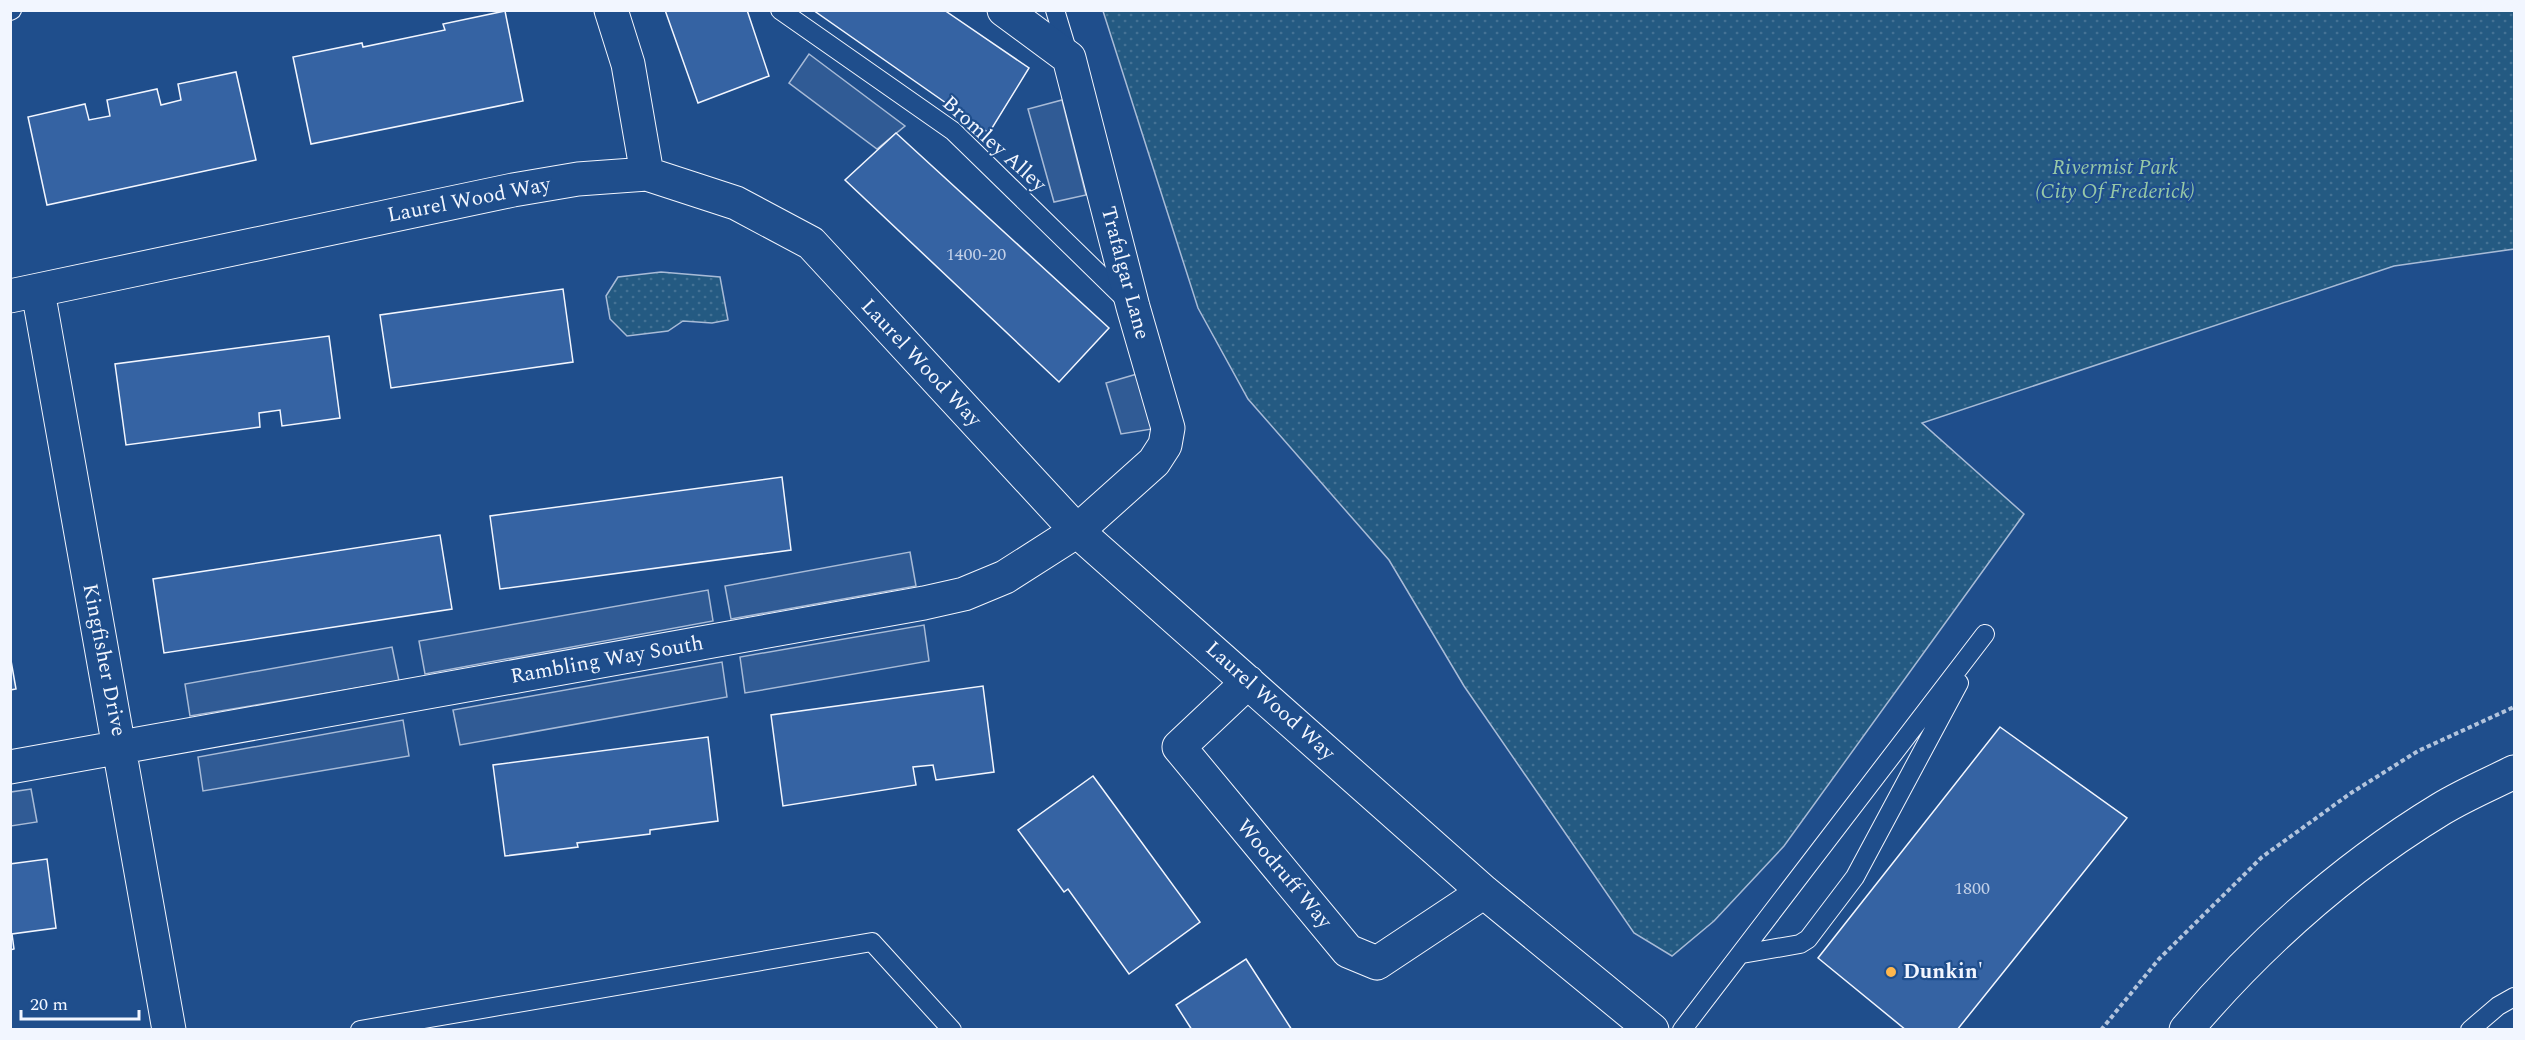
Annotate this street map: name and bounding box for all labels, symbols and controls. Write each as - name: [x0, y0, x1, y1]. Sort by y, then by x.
- street label: Bromley Alley: [934, 88, 1054, 200]
- park label: Rivermist Park (City Of Frederick): [2035, 152, 2195, 208]
- street label: Laurel Wood Way: [385, 168, 554, 232]
- street label: Trafalgar Lane: [1092, 203, 1158, 343]
- house number: 1400-20: [946, 241, 1006, 268]
- street label: Laurel Wood Way: [853, 291, 990, 435]
- street label: Kingfisher Drive: [73, 581, 135, 739]
- street label: Rambling Way South: [508, 627, 706, 693]
- street label: Laurel Wood Way: [1198, 634, 1343, 769]
- street label: Woodruff Way: [1228, 812, 1340, 937]
- house number: 1800: [1954, 875, 1990, 902]
- place label: Dunkin': [1903, 956, 1983, 988]
- marker: Dunkin': [1884, 965, 1898, 979]
- scale bar: [21, 983, 140, 1021]
- text: 20 m: [30, 991, 68, 1018]

